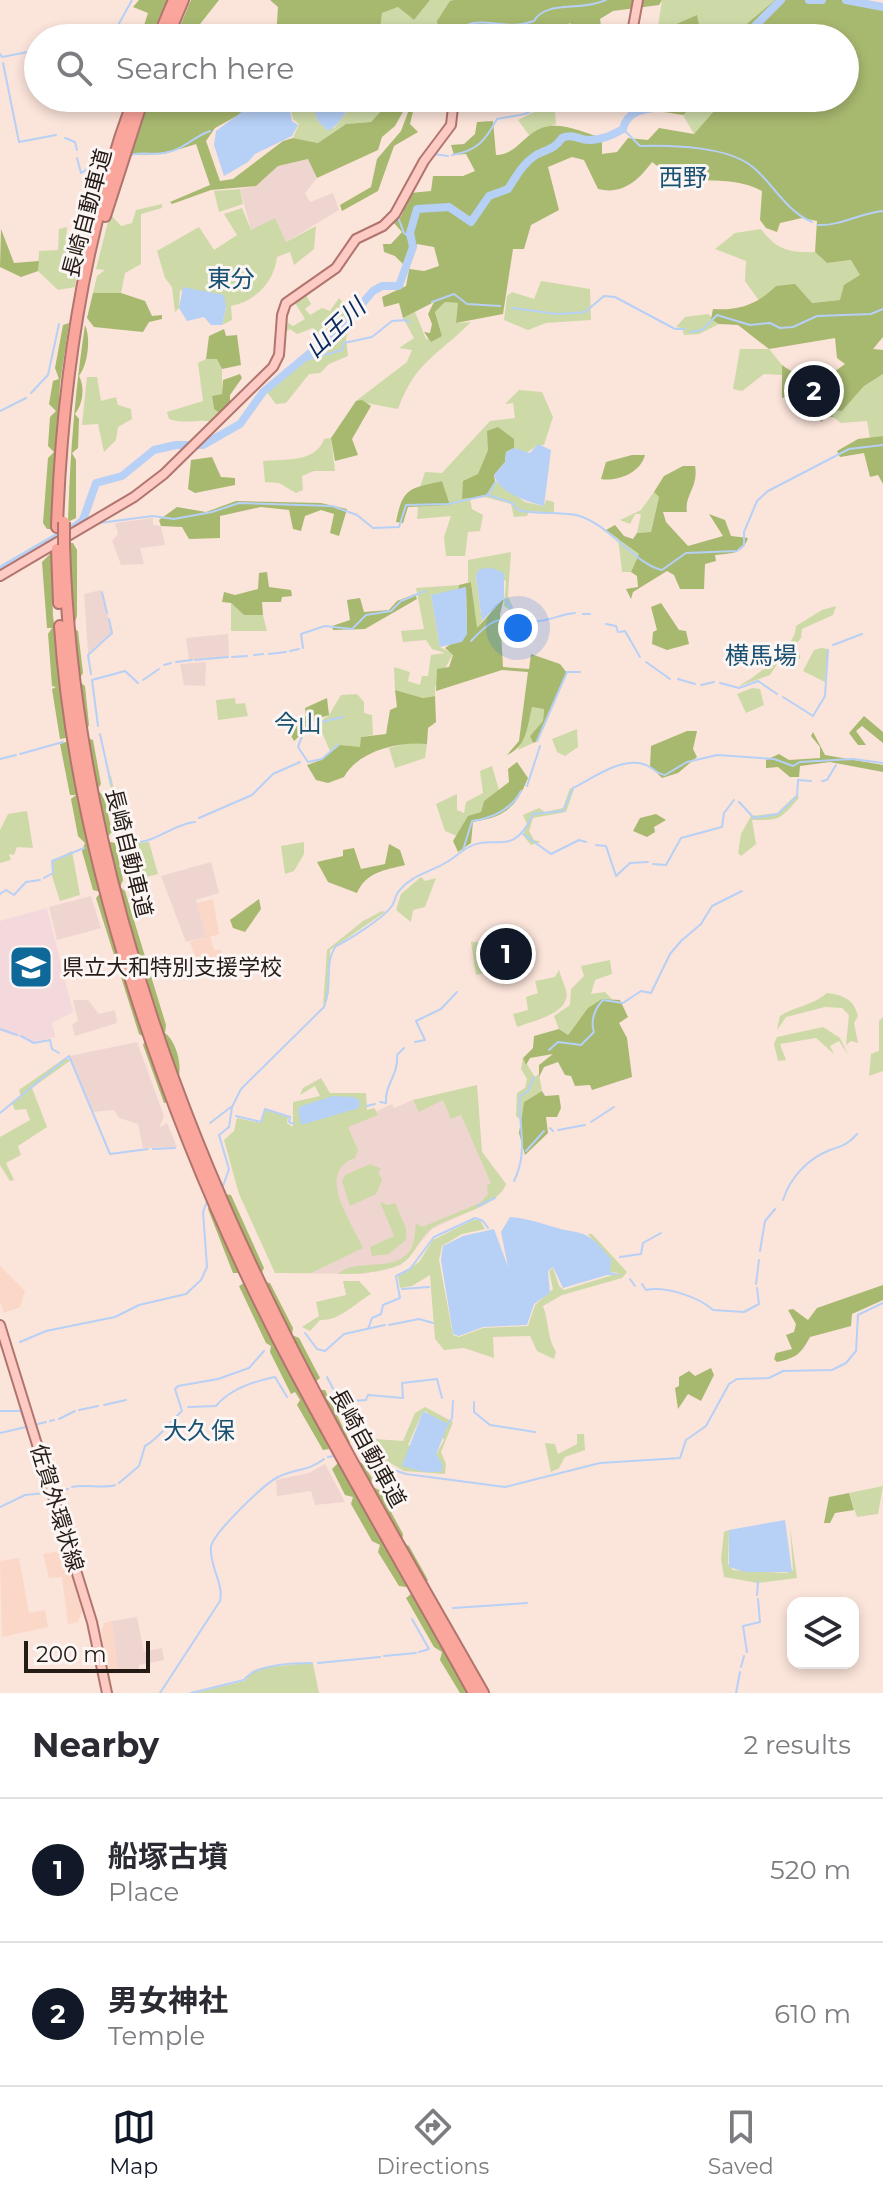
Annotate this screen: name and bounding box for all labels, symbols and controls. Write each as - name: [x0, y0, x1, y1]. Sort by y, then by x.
- search box: [24, 24, 859, 112]
- icon: search: [52, 46, 96, 90]
- text: Search here: [116, 50, 294, 87]
- street label: 長崎自動車道: [57, 146, 117, 280]
- district label: 西野: [659, 163, 707, 192]
- district label: 東分: [207, 264, 255, 293]
- water label: 山王川: [299, 290, 373, 363]
- pin: 2: [788, 361, 840, 421]
- your location: [498, 608, 538, 648]
- district label: 横馬場: [725, 641, 797, 670]
- district label: 今山: [274, 709, 322, 738]
- street label: 長崎自動車道: [100, 786, 158, 920]
- pin: 1: [480, 924, 532, 984]
- school or university icon: 県立大和特別支援学校: [7, 943, 55, 991]
- place label: 県立大和特別支援学校: [62, 954, 282, 981]
- street label: 長崎自動車道: [324, 1384, 412, 1512]
- district label: 大久保: [163, 1416, 235, 1445]
- street label: 佐賀外環状線: [25, 1441, 89, 1575]
- map controls: [787, 1597, 859, 1669]
- button: layers: [787, 1597, 859, 1669]
- scale bar: [24, 1637, 150, 1673]
- text: 200 m: [36, 1641, 107, 1668]
- text: Nearby: [32, 1724, 159, 1766]
- text: 2 results: [743, 1729, 851, 1761]
- text: 船塚古墳: [108, 1838, 228, 1875]
- text: 1: [53, 1854, 63, 1886]
- text: 520 m: [770, 1854, 851, 1886]
- text: Place: [108, 1876, 179, 1908]
- text: 男女神社: [108, 1982, 228, 2019]
- text: 2: [50, 1998, 66, 2030]
- text: 610 m: [774, 1998, 851, 2030]
- text: Temple: [108, 2020, 205, 2052]
- tab: Map: [109, 2105, 158, 2180]
- tab: Directions: [377, 2105, 489, 2180]
- tab: Saved: [708, 2105, 774, 2180]

